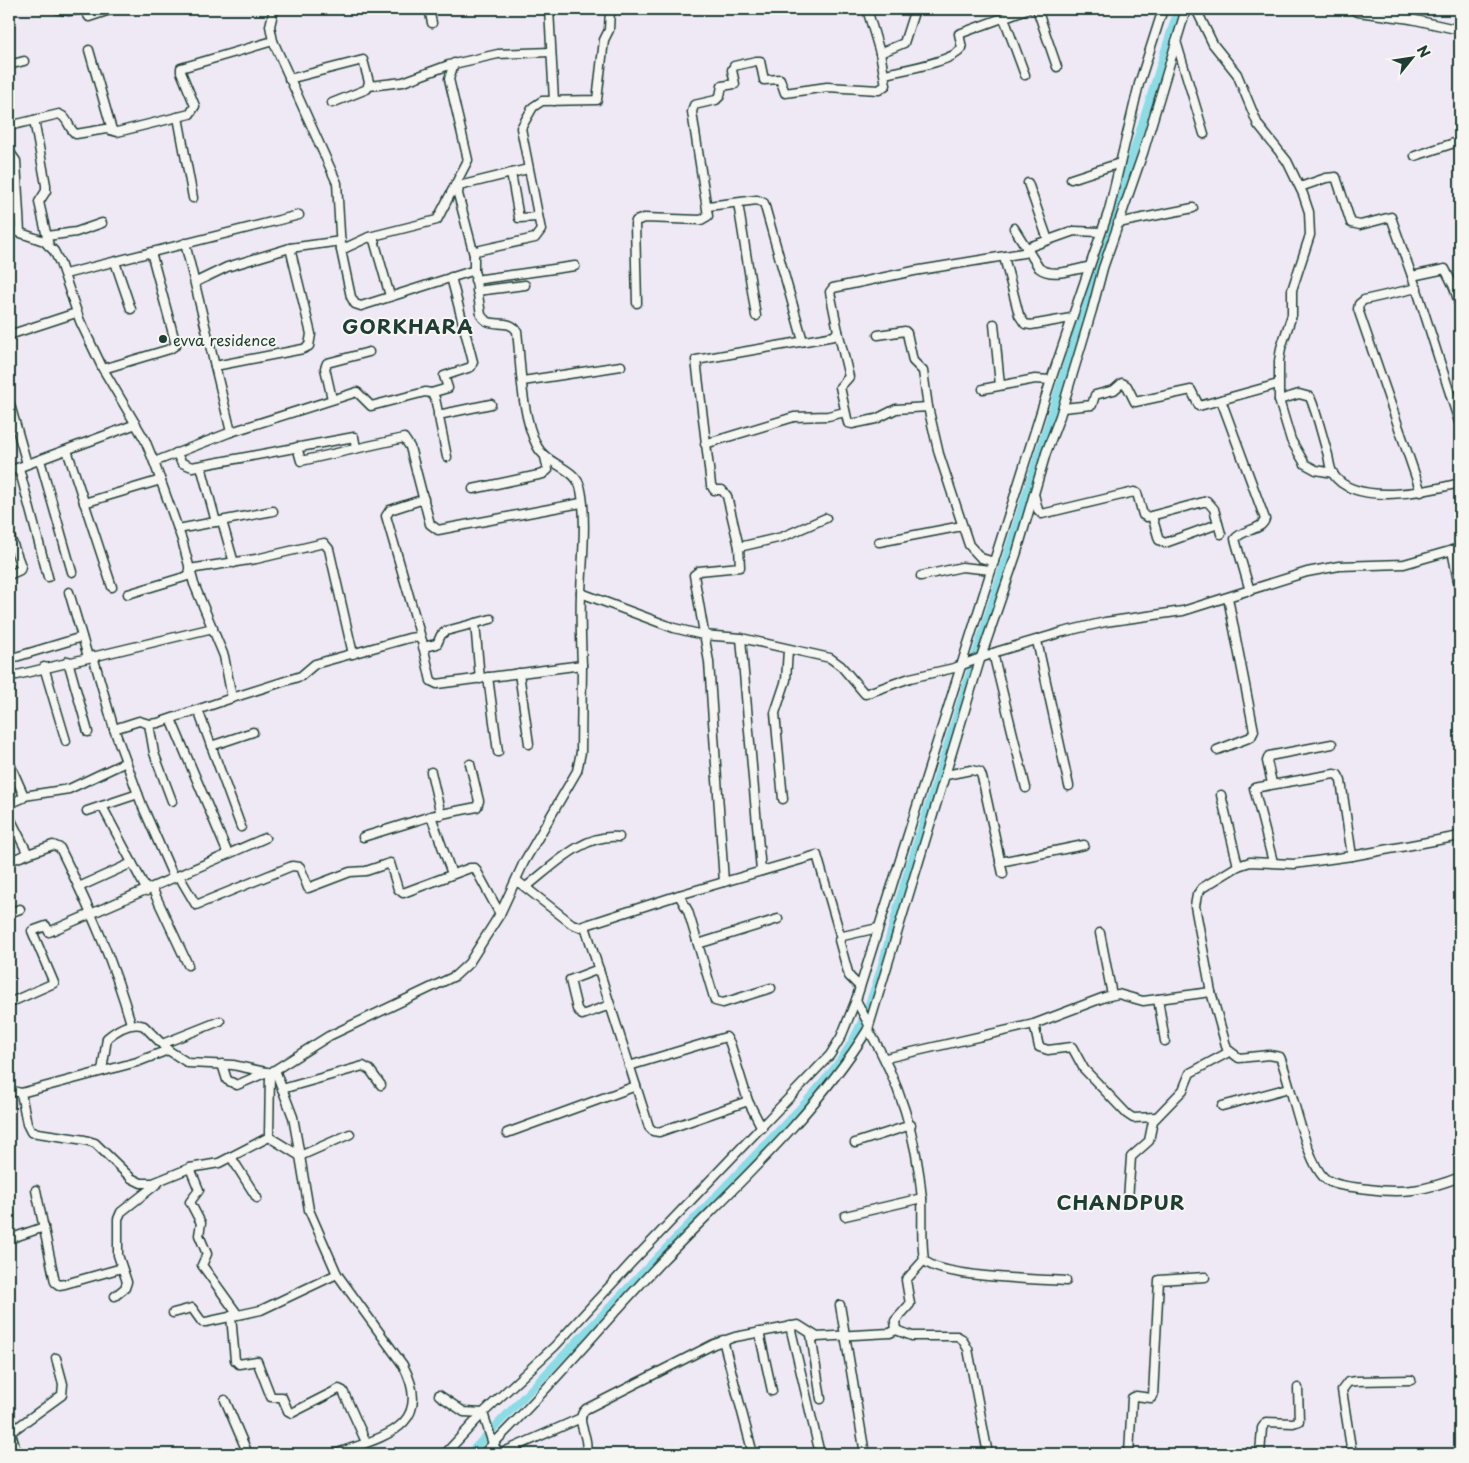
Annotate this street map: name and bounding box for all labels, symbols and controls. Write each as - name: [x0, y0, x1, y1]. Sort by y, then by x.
- north arrow: [1386, 32, 1436, 82]
- text: N: [1412, 41, 1436, 61]
- district label: GORKHARA: [342, 311, 474, 341]
- place label: evva residence: [173, 328, 276, 351]
- marker: evva residence: [157, 333, 169, 345]
- district label: CHANDPUR: [1057, 1187, 1185, 1217]

